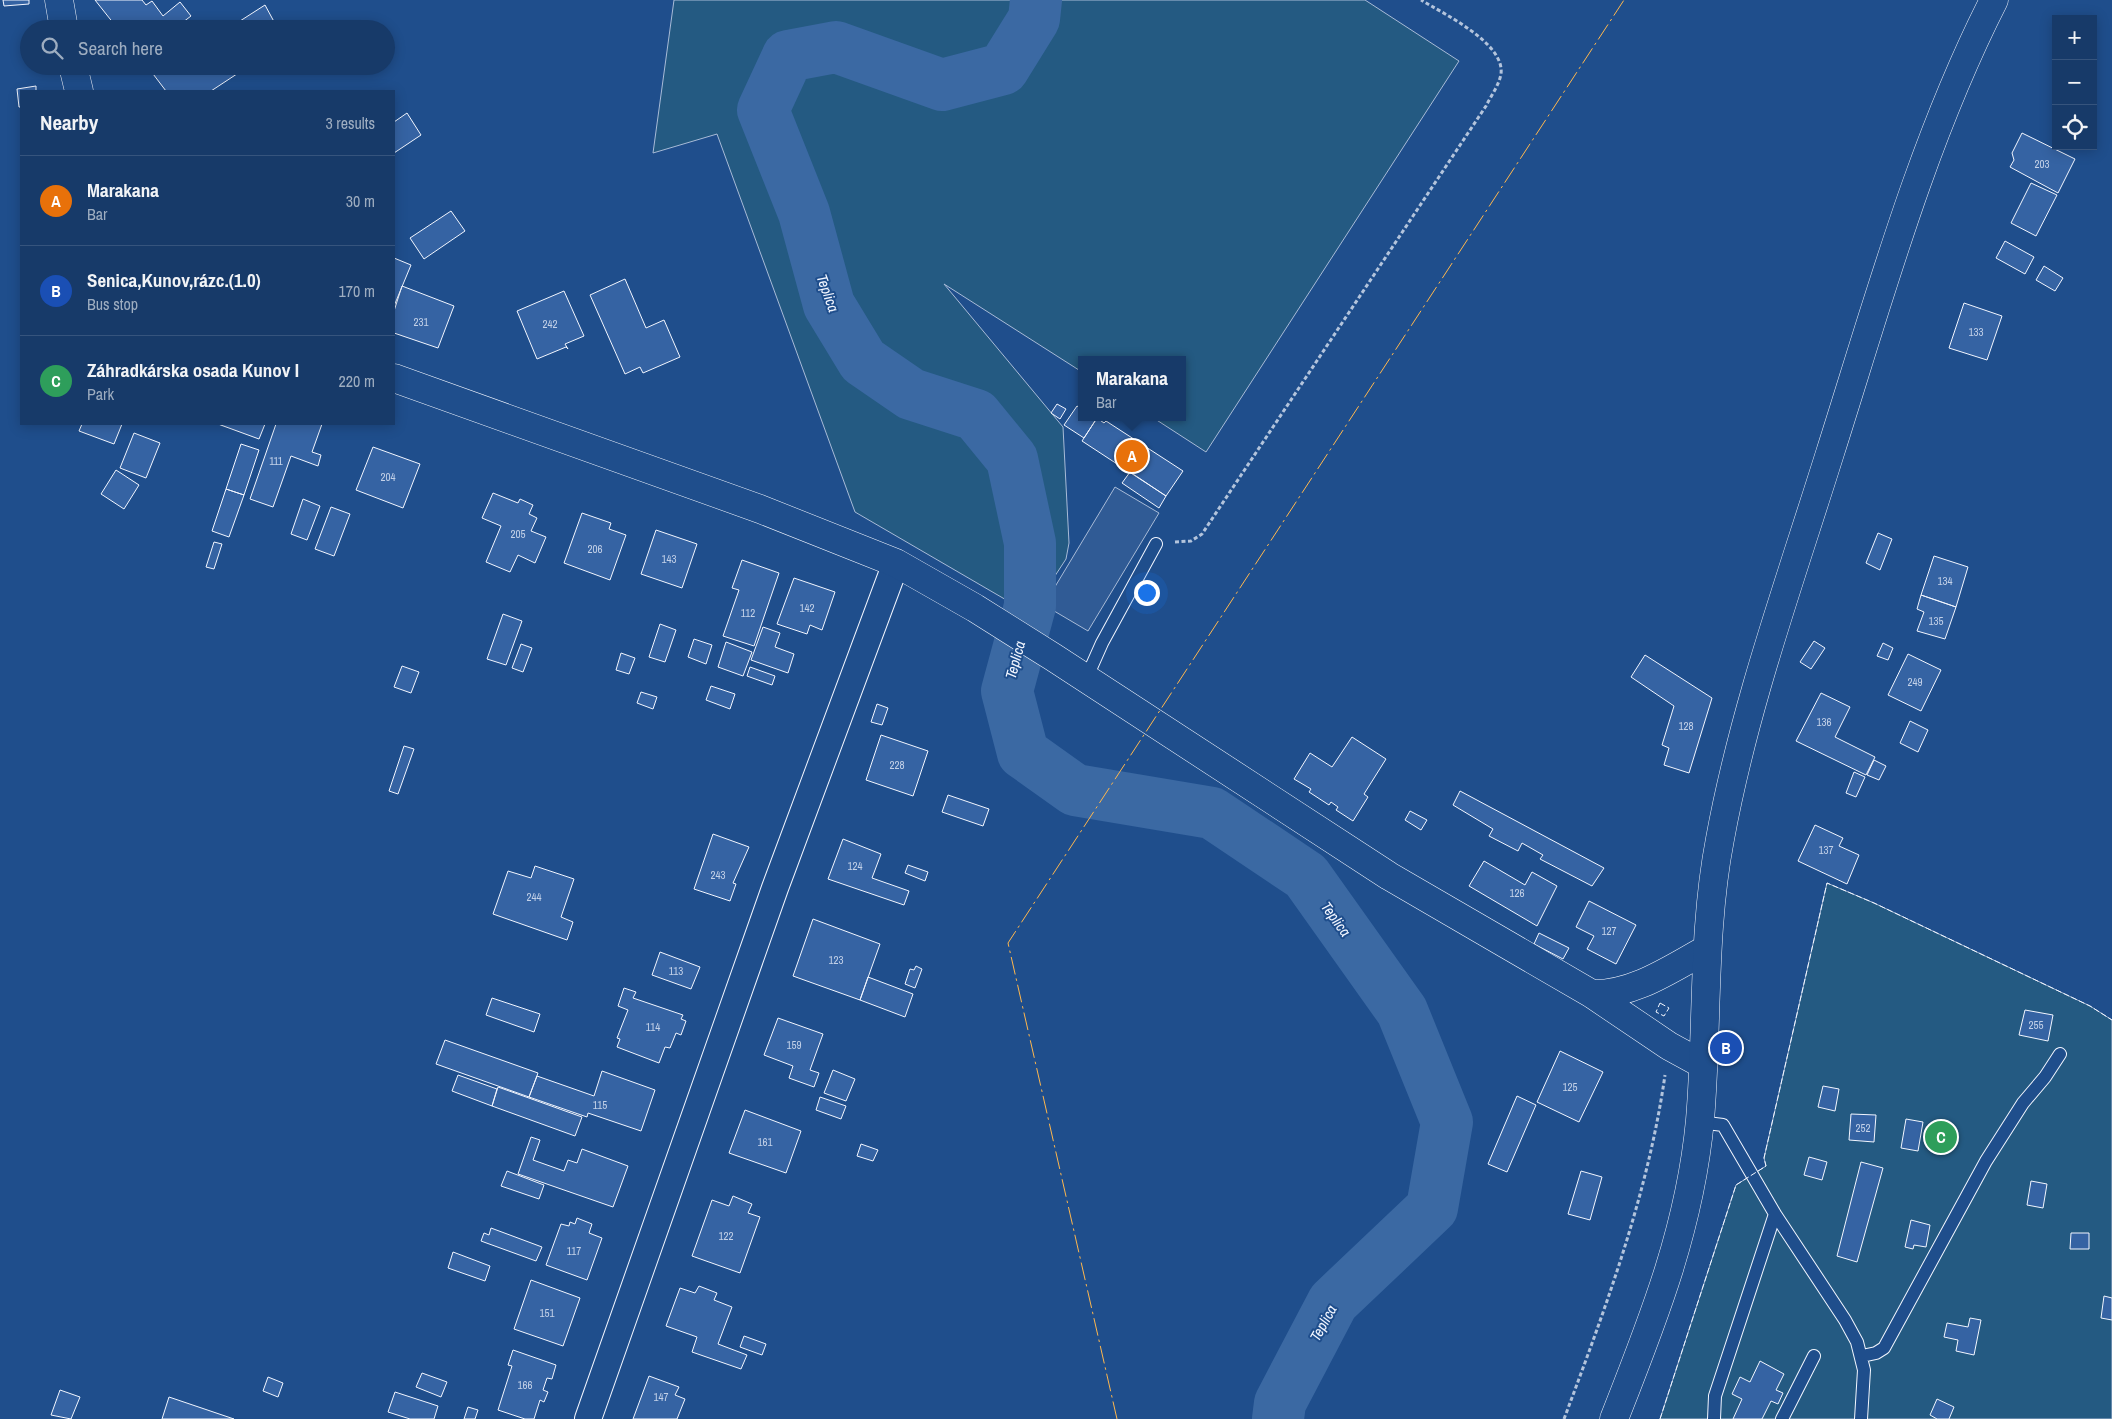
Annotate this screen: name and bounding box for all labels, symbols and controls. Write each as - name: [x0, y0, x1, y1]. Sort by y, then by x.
- map controls: [2052, 15, 2097, 150]
- button: +: [2052, 15, 2097, 60]
- search box: [20, 20, 395, 75]
- icon: search: [38, 34, 66, 62]
- text: Search here: [78, 35, 163, 61]
- button: −: [2052, 60, 2097, 105]
- button: locate: [2052, 105, 2097, 150]
- text: Nearby: [40, 108, 98, 137]
- text: 3 results: [325, 112, 375, 134]
- house number: 203: [2034, 157, 2050, 171]
- text: Marakana: [87, 177, 159, 203]
- text: A: [51, 190, 61, 212]
- text: 30 m: [346, 190, 375, 212]
- text: Bar: [87, 203, 107, 225]
- text: Senica,Kunov,rázc.(1.0): [87, 267, 261, 293]
- water label: Teplica: [812, 271, 845, 315]
- text: B: [51, 280, 61, 302]
- text: 170 m: [339, 280, 375, 302]
- text: Bus stop: [87, 293, 138, 315]
- house number: 231: [413, 315, 429, 329]
- house number: 242: [542, 317, 558, 331]
- house number: 133: [1968, 325, 1984, 339]
- popup: [1078, 356, 1186, 421]
- text: Záhradkárska osada Kunov I: [87, 357, 299, 383]
- text: Marakana: [1096, 365, 1168, 391]
- text: C: [51, 370, 61, 392]
- text: 220 m: [339, 370, 375, 392]
- text: Park: [87, 383, 114, 405]
- text: Bar: [1096, 391, 1116, 413]
- pin: A: [1116, 437, 1148, 475]
- house number: 111: [269, 454, 283, 468]
- house number: 204: [380, 470, 396, 484]
- house number: 205: [510, 527, 526, 541]
- house number: 206: [587, 542, 603, 556]
- house number: 143: [661, 552, 677, 566]
- house number: 134: [1937, 574, 1953, 588]
- your location: [1134, 580, 1160, 606]
- house number: 142: [799, 601, 815, 615]
- house number: 112: [741, 606, 755, 620]
- house number: 135: [1928, 614, 1944, 628]
- water label: Teplica: [1000, 638, 1030, 681]
- house number: 249: [1907, 675, 1923, 689]
- house number: 136: [1816, 715, 1832, 729]
- house number: 128: [1678, 719, 1694, 733]
- house number: 228: [889, 758, 905, 772]
- house number: 137: [1818, 843, 1834, 857]
- house number: 124: [847, 859, 863, 873]
- house number: 243: [710, 868, 726, 882]
- house number: 126: [1509, 886, 1525, 900]
- house number: 244: [526, 890, 542, 904]
- water label: Teplica: [1316, 897, 1356, 941]
- house number: 127: [1601, 924, 1617, 938]
- house number: 123: [828, 953, 844, 967]
- house number: 113: [669, 964, 683, 978]
- house number: 255: [2028, 1018, 2044, 1032]
- house number: 114: [646, 1020, 660, 1034]
- pin: B: [1710, 1029, 1742, 1067]
- house number: 159: [786, 1038, 802, 1052]
- house number: 125: [1562, 1080, 1578, 1094]
- house number: 115: [593, 1098, 607, 1112]
- pin: C: [1925, 1118, 1957, 1156]
- house number: 252: [1855, 1121, 1871, 1135]
- house number: 161: [757, 1135, 773, 1149]
- house number: 122: [718, 1229, 734, 1243]
- house number: 117: [567, 1244, 581, 1258]
- water label: Teplica: [1304, 1301, 1342, 1345]
- house number: 151: [539, 1306, 555, 1320]
- house number: 166: [517, 1378, 533, 1392]
- house number: 147: [653, 1390, 669, 1404]

